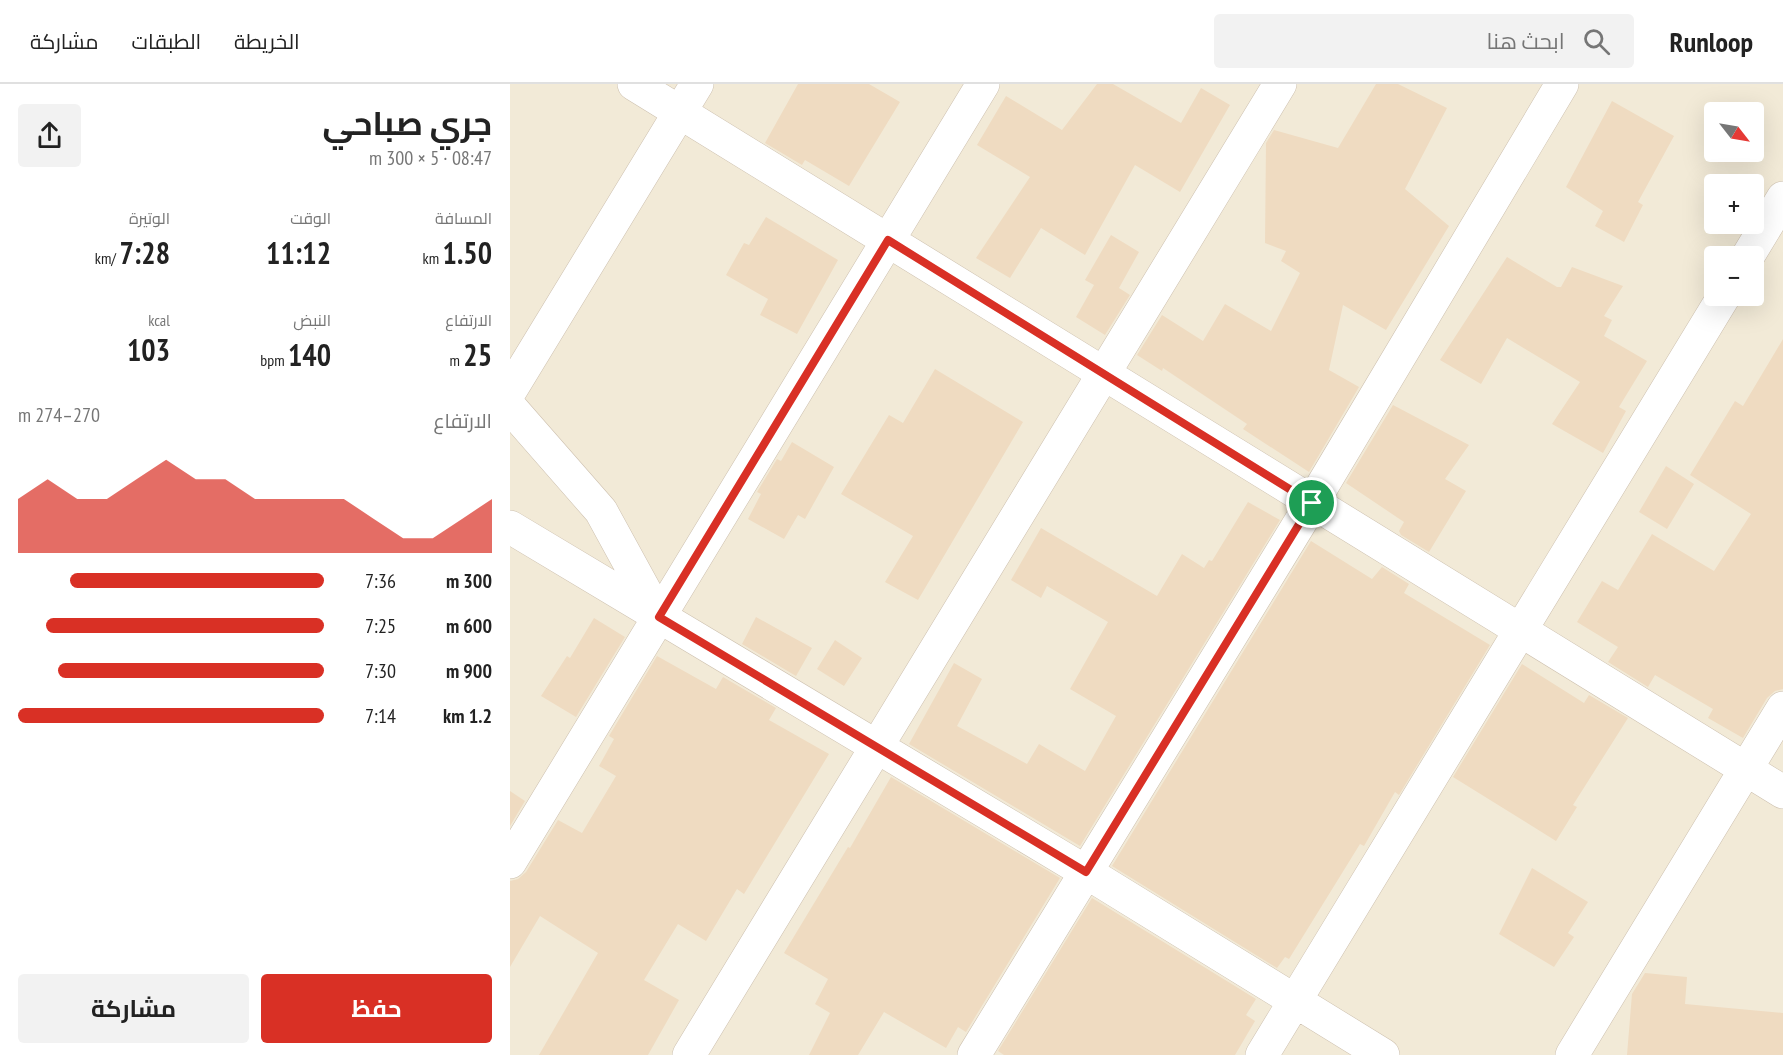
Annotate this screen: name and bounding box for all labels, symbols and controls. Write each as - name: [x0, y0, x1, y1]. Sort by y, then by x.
- search box: [1214, 14, 1634, 68]
- text: Runloop: [1670, 23, 1753, 60]
- icon: search: [1580, 25, 1613, 58]
- text: ابحث هنا: [1486, 27, 1565, 55]
- text: مشاركة: [30, 28, 99, 55]
- text: الطبقات: [132, 28, 201, 55]
- text: الخريطة: [234, 28, 300, 55]
- text: جري صباحي: [323, 101, 492, 144]
- north arrow: [1704, 102, 1764, 162]
- map controls: [1704, 102, 1764, 306]
- button: share: [18, 104, 81, 167]
- text: 08:47 · 5 × 300 m: [369, 145, 492, 171]
- button: +: [1704, 174, 1764, 234]
- text: الوتيرة: [129, 208, 170, 228]
- text: الوقت: [290, 208, 331, 228]
- text: المسافة: [435, 208, 492, 228]
- text: 7:28: [119, 233, 170, 272]
- text: 11:12: [266, 233, 331, 272]
- text: 1.50: [443, 233, 492, 272]
- button: −: [1704, 246, 1764, 306]
- text: /km: [95, 248, 119, 268]
- text: km: [423, 248, 443, 268]
- text: kcal: [148, 310, 170, 330]
- text: النبض: [293, 310, 331, 330]
- text: الارتفاع: [445, 310, 492, 330]
- text: 103: [127, 330, 170, 369]
- text: 140: [288, 335, 331, 374]
- text: 25: [463, 335, 492, 374]
- text: bpm: [260, 350, 288, 370]
- text: m: [449, 350, 463, 370]
- text: 270–274 m: [18, 402, 100, 428]
- text: الارتفاع: [433, 408, 492, 434]
- pin: [1286, 477, 1337, 528]
- icon: arrive: [1295, 486, 1328, 519]
- text: 7:36: [365, 568, 396, 594]
- text: 300 m: [446, 568, 492, 594]
- text: 7:25: [365, 613, 396, 639]
- text: 600 m: [446, 613, 492, 639]
- text: 7:30: [365, 658, 396, 684]
- text: 900 m: [446, 658, 492, 684]
- text: 7:14: [365, 703, 396, 729]
- text: 1.2 km: [443, 703, 492, 729]
- button: مشاركة: [18, 974, 249, 1043]
- button: حفظ: [261, 974, 492, 1043]

